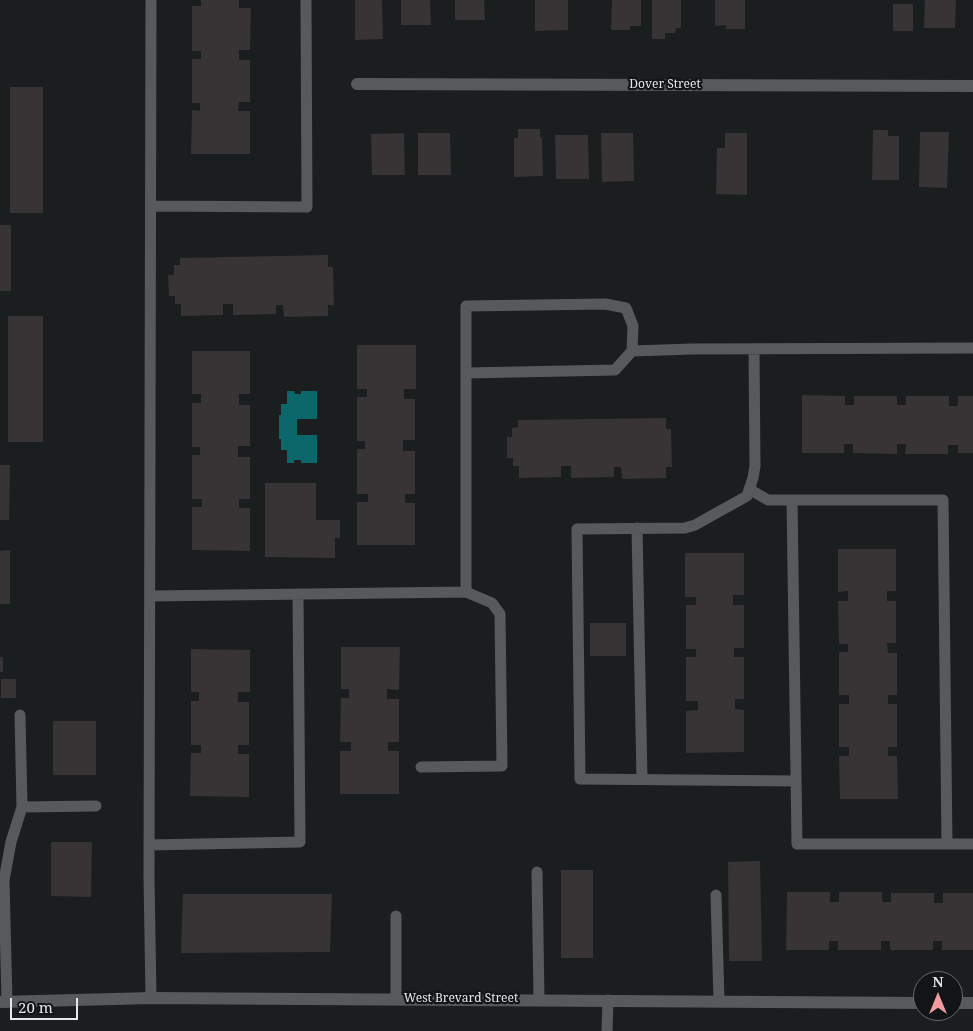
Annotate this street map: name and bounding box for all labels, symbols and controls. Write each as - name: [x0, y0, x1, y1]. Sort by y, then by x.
- street label: Dover Street: [629, 78, 701, 92]
- north arrow: [913, 971, 963, 1021]
- text: N: [932, 972, 944, 991]
- scale bar: [12, 988, 80, 1020]
- street label: West Brevard Street: [404, 992, 518, 1006]
- text: 20 m: [18, 997, 53, 1017]

